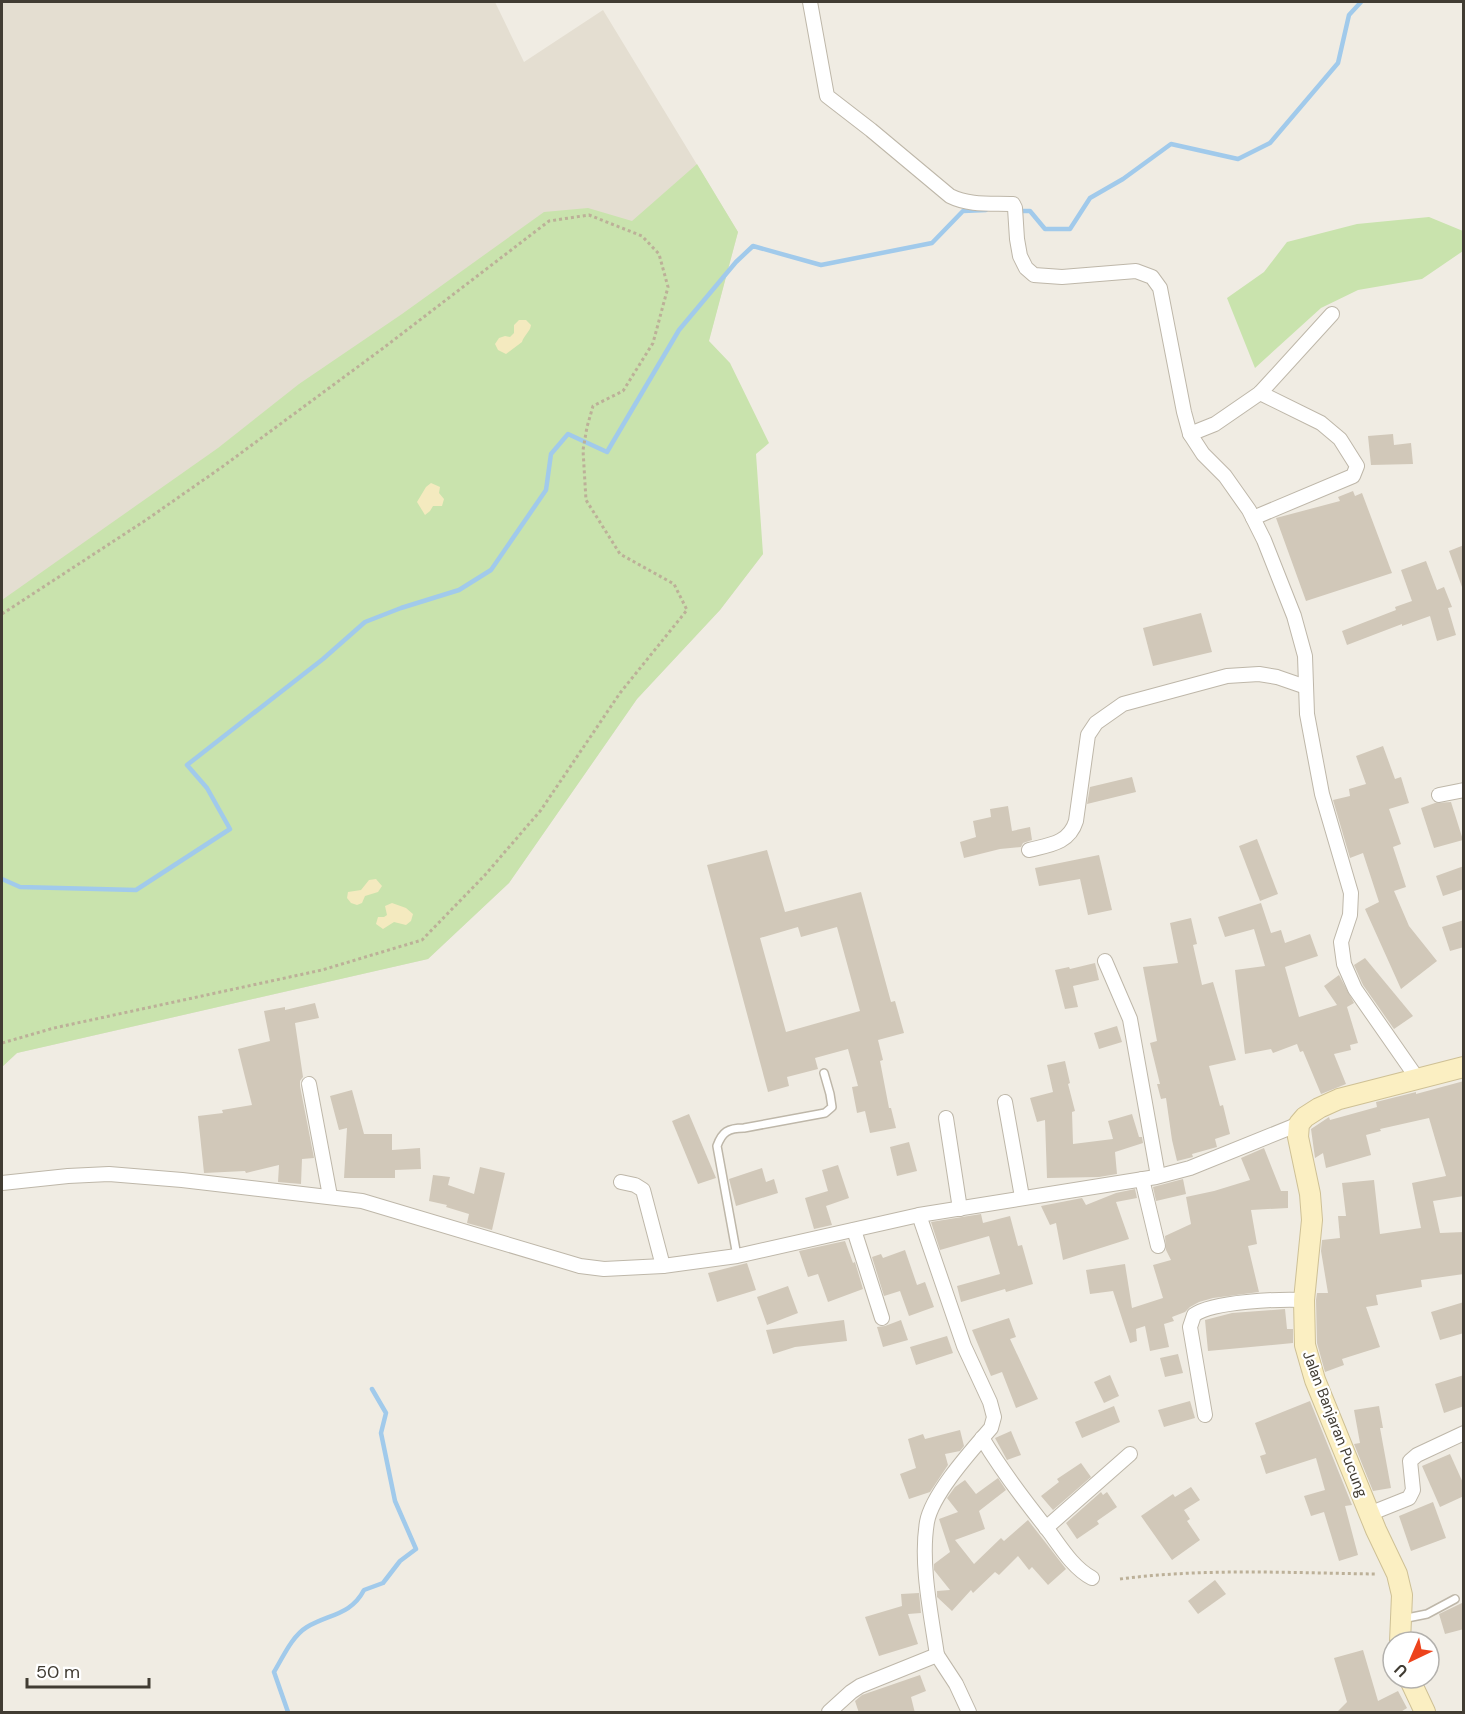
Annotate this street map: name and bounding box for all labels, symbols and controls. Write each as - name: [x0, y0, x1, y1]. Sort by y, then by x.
- street label: Jalan Banjaran Pucung: [1298, 1348, 1372, 1500]
- north arrow: [1381, 1630, 1441, 1690]
- scale bar: [27, 1651, 148, 1689]
- text: U: [1390, 1659, 1412, 1682]
- text: 50 m: [36, 1660, 80, 1684]

